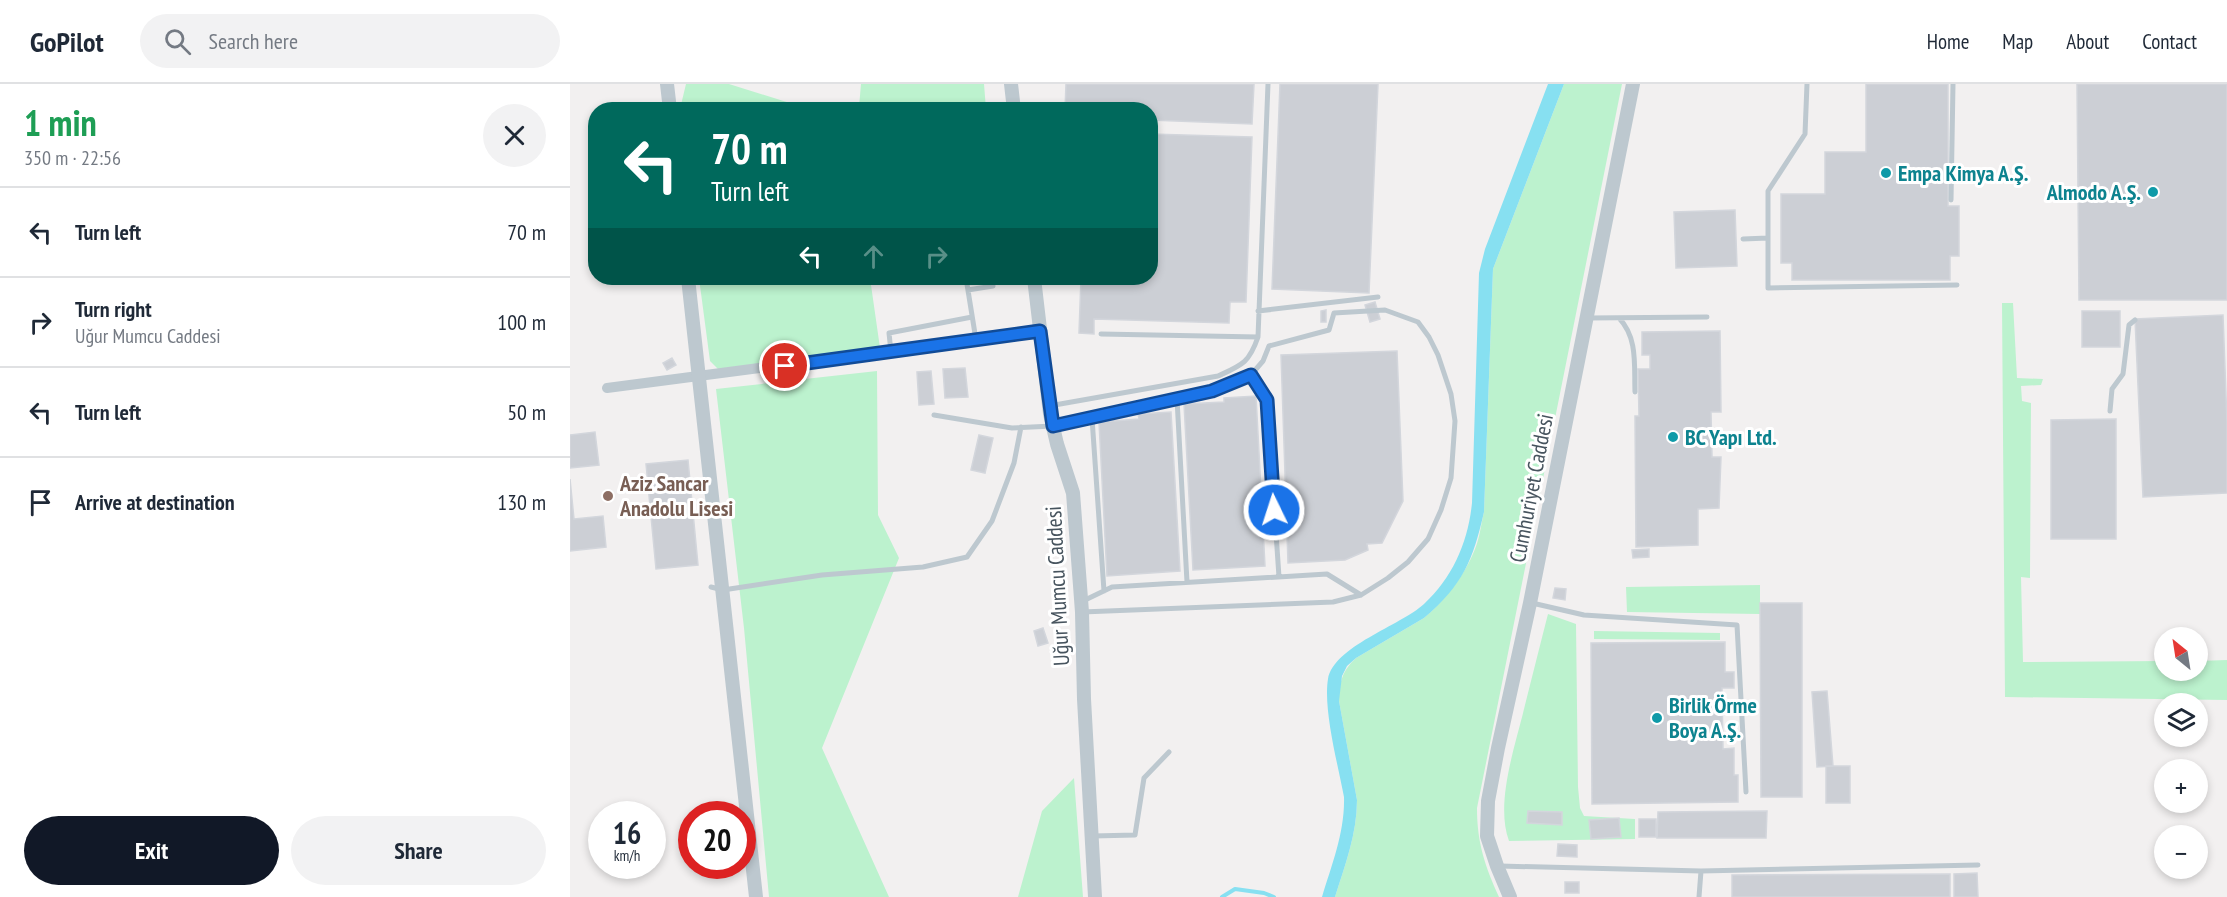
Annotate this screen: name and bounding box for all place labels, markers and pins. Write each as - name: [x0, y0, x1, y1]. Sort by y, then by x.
- place label: Empa Kimya A.Ş.: [1898, 159, 2028, 187]
- marker: Empa Kimya A.Ş.: [1879, 166, 1893, 180]
- place label: Almodo A.Ş.: [2046, 178, 2141, 206]
- marker: Almodo A.Ş.: [2146, 185, 2160, 199]
- pin: [759, 340, 810, 391]
- place label: BC Yapı Ltd.: [1685, 423, 1777, 451]
- marker: BC Yapı Ltd.: [1666, 430, 1680, 444]
- place label: Aziz Sancar Anadolu Lisesi: [619, 469, 733, 522]
- marker: Aziz Sancar Anadolu Lisesi: [601, 489, 615, 503]
- place label: Birlik Örme Boya A.Ş.: [1669, 691, 1757, 744]
- marker: Birlik Örme Boya A.Ş.: [1650, 711, 1664, 725]

